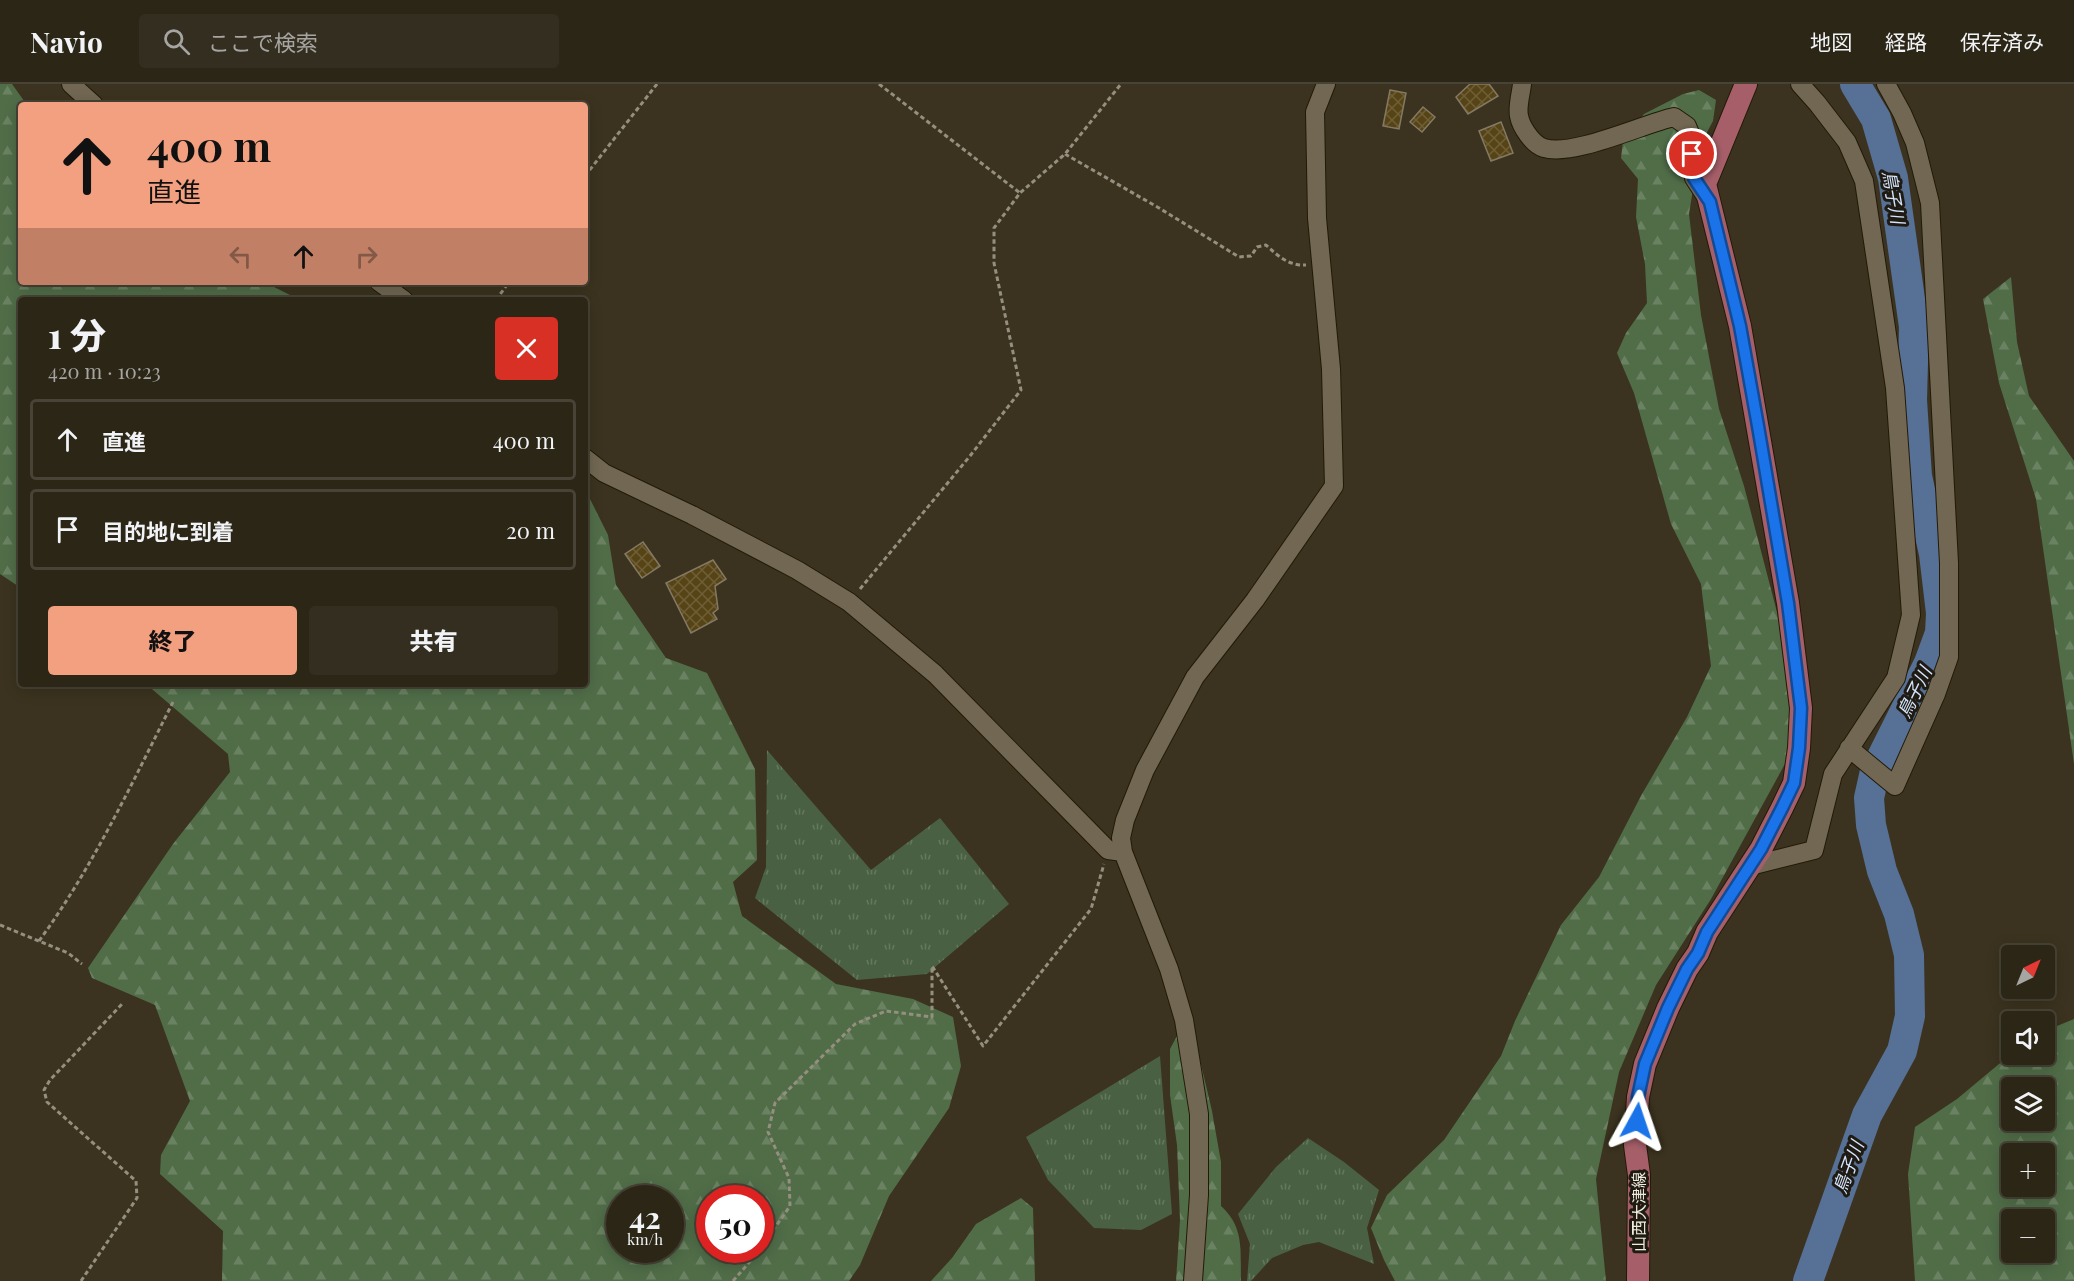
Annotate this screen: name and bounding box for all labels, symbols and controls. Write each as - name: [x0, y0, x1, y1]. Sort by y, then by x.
- search box: [139, 14, 559, 68]
- text: Navio: [30, 23, 103, 60]
- icon: search: [160, 25, 193, 58]
- text: ここで検索: [208, 27, 318, 57]
- text: 地図: [1810, 27, 1852, 55]
- text: 経路: [1885, 27, 1927, 55]
- text: 保存済み: [1960, 27, 2044, 55]
- text: 400 m: [147, 117, 271, 173]
- icon: ahead: [48, 126, 126, 204]
- pin: [1666, 128, 1717, 179]
- icon: arrive: [1675, 137, 1708, 170]
- water label: 鳥子川: [1877, 168, 1911, 228]
- text: 直進: [147, 173, 201, 209]
- icon: left: [224, 240, 257, 273]
- icon: ahead: [287, 240, 320, 273]
- icon: right: [350, 240, 383, 273]
- text: 1 分: [48, 310, 106, 358]
- button: close: [495, 317, 558, 380]
- text: 420 m · 10:23: [48, 357, 161, 384]
- icon: ahead: [51, 423, 84, 456]
- text: 400 m: [493, 425, 555, 455]
- text: 直進: [102, 426, 146, 456]
- icon: arrive: [51, 513, 84, 546]
- text: 20 m: [506, 515, 555, 545]
- text: 目的地に到着: [102, 516, 234, 546]
- button: 終了: [48, 606, 297, 675]
- button: 共有: [309, 606, 558, 675]
- water label: 鳥子川: [1891, 661, 1937, 722]
- north arrow: [2001, 945, 2055, 999]
- map controls: [2001, 945, 2055, 1263]
- button: sound: [2001, 1011, 2055, 1065]
- button: layers: [2001, 1077, 2055, 1131]
- position arrow: [1605, 1089, 1669, 1153]
- water label: 鳥子川: [1827, 1136, 1869, 1196]
- button: +: [2001, 1143, 2055, 1197]
- street label: 山西大津線: [1628, 1172, 1649, 1252]
- speed limit sign: 50: [696, 1185, 774, 1263]
- text: 42: [629, 1197, 661, 1237]
- button: −: [2001, 1209, 2055, 1263]
- text: km/h: [627, 1229, 663, 1249]

